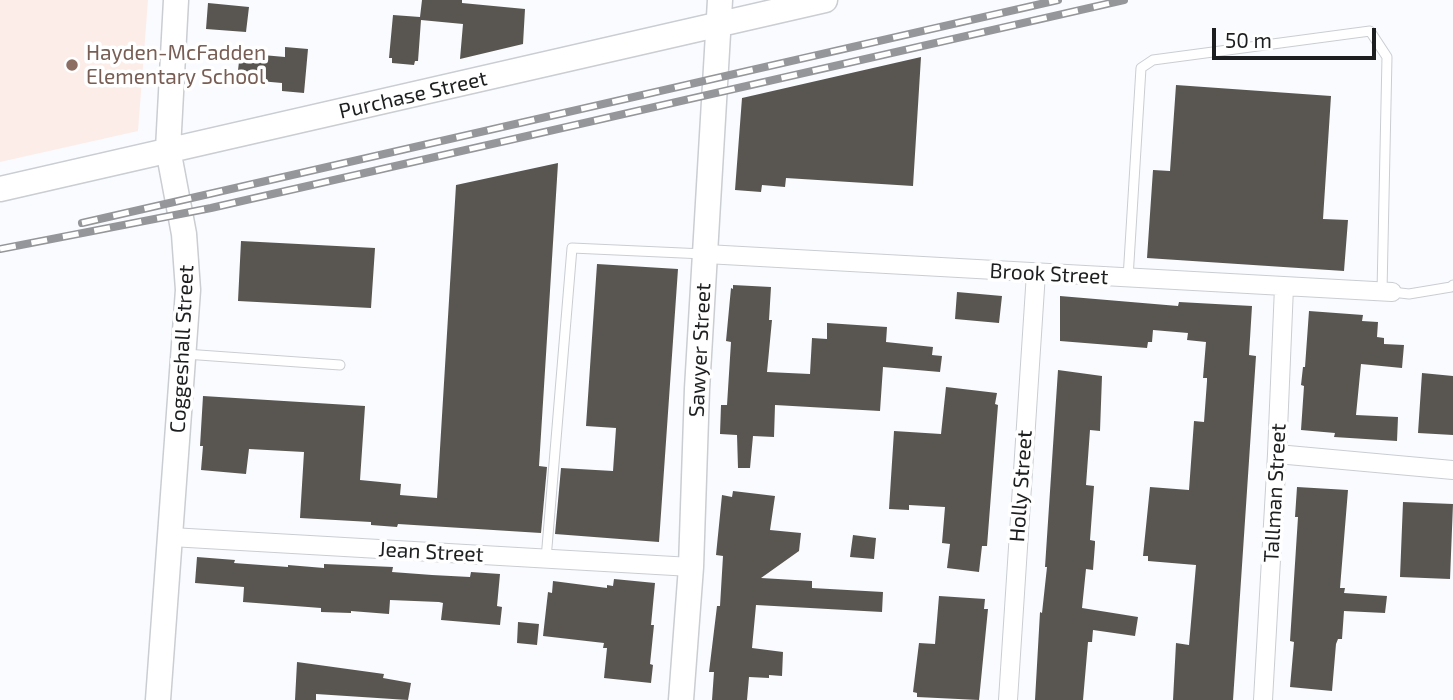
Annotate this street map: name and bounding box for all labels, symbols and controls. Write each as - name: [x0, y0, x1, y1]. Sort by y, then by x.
- scale bar: [1215, 14, 1380, 58]
- text: 50 m: [1225, 27, 1272, 52]
- place label: Hayden-McFadden Elementary School: [86, 40, 266, 90]
- marker: Hayden-McFadden Elementary School: [64, 57, 80, 73]
- street label: Purchase Street: [336, 66, 490, 124]
- street label: Brook Street: [989, 258, 1109, 290]
- street label: Coggeshall Street: [165, 264, 199, 434]
- street label: Sawyer Street: [684, 282, 716, 418]
- street label: Tallman Street: [1259, 423, 1291, 563]
- street label: Holly Street: [1005, 429, 1037, 543]
- street label: Jean Street: [378, 537, 484, 567]

